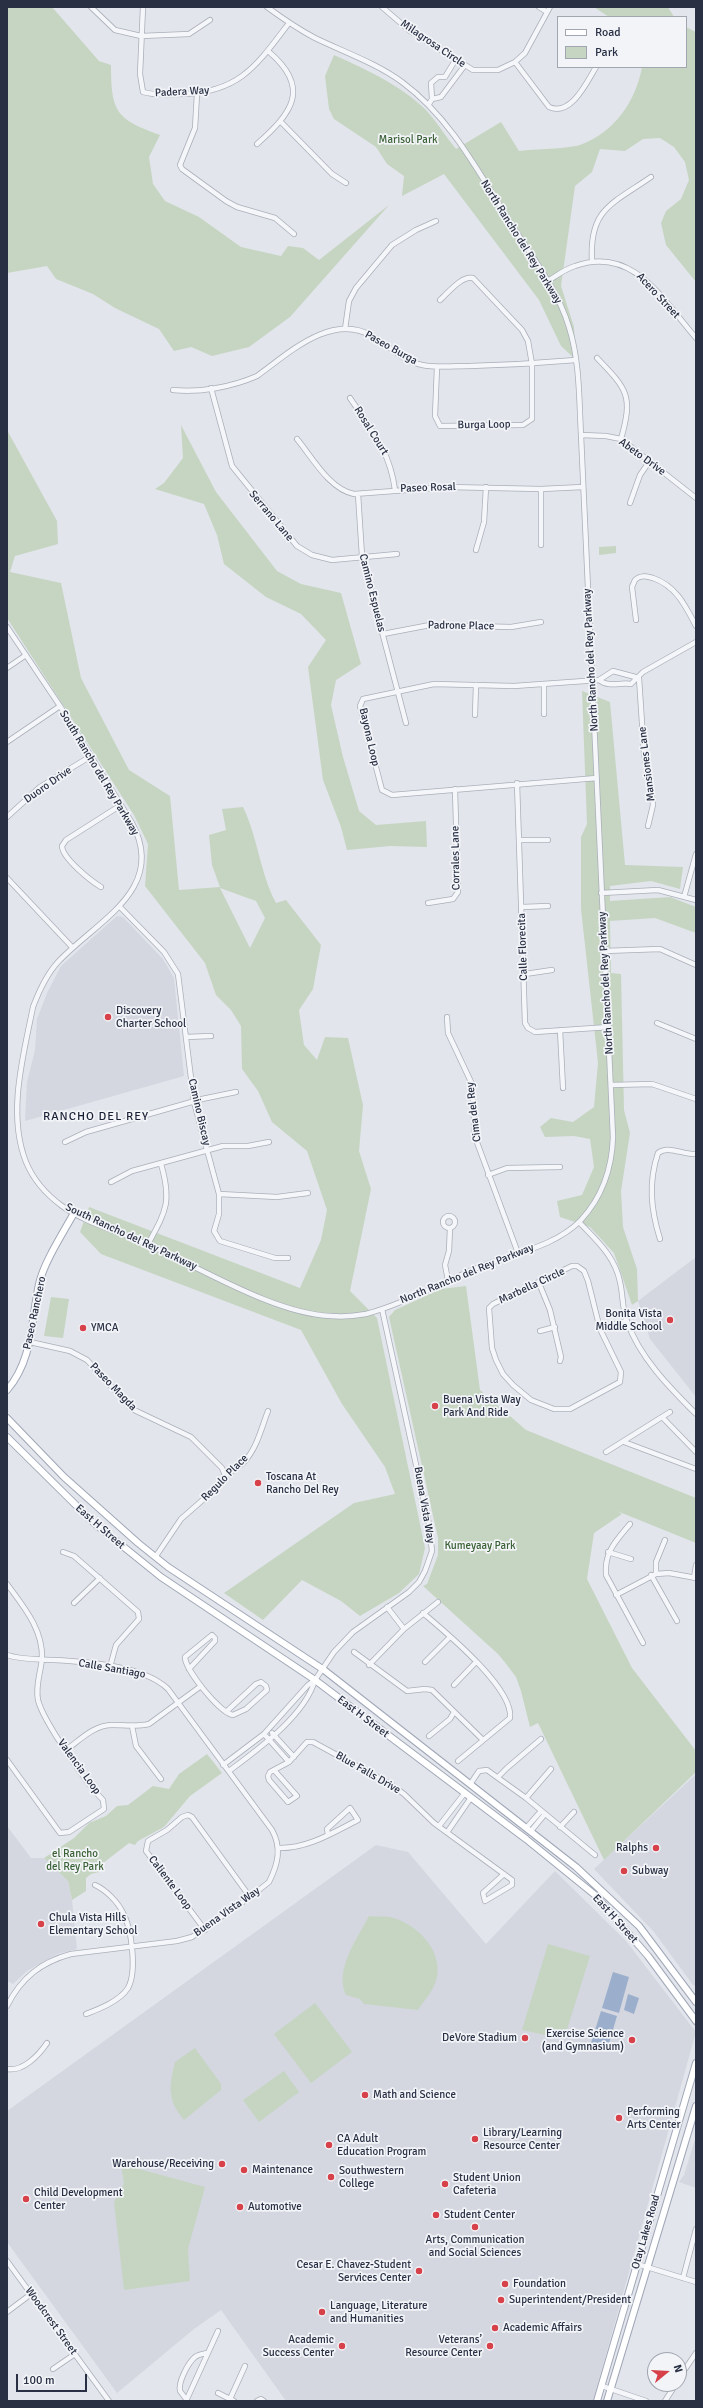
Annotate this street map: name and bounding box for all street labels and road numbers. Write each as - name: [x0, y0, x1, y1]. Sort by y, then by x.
- street label: Milagrosa Circle: [398, 17, 468, 71]
- street label: Padera Way: [155, 84, 209, 100]
- street label: North Rancho del Rey Parkway: [477, 178, 565, 306]
- street label: Acero Street: [633, 270, 683, 322]
- street label: Paseo Burga: [362, 328, 420, 368]
- street label: Rosal Court: [351, 404, 391, 458]
- street label: Burga Loop: [457, 418, 511, 432]
- street label: Abeto Drive: [616, 436, 668, 478]
- street label: Paseo Rosal: [400, 480, 456, 496]
- street label: Serrano Lane: [246, 488, 296, 544]
- street label: Camino Espuelas: [356, 553, 388, 633]
- street label: North Rancho del Rey Parkway: [581, 588, 601, 732]
- street label: Padrone Place: [428, 619, 494, 633]
- street label: Bayona Loop: [356, 707, 382, 767]
- street label: South Rancho del Rey Parkway: [56, 708, 142, 838]
- street label: Mansiones Lane: [636, 726, 658, 802]
- street label: Duoro Drive: [22, 764, 74, 806]
- street label: Corrales Lane: [449, 826, 463, 890]
- street label: North Rancho del Rey Parkway: [596, 911, 616, 1055]
- street label: Calle Florecita: [515, 913, 531, 981]
- street label: Camino Biscay: [185, 1077, 213, 1147]
- street label: Cima del Rey: [464, 1081, 484, 1143]
- street label: South Rancho del Rey Parkway: [63, 1201, 199, 1273]
- street label: North Rancho del Rey Parkway: [398, 1241, 536, 1307]
- street label: Marbella Circle: [497, 1265, 567, 1307]
- street label: Paseo Ranchero: [21, 1275, 49, 1351]
- street label: Paseo Magda: [87, 1360, 139, 1414]
- street label: Regulo Place: [199, 1452, 251, 1504]
- street label: Buena Vista Way: [411, 1466, 437, 1544]
- street label: East H Street: [73, 1502, 127, 1552]
- street label: Calle Santiago: [77, 1657, 147, 1681]
- street label: East H Street: [335, 1693, 391, 1741]
- street label: Valencia Loop: [55, 1737, 103, 1797]
- street label: Blue Falls Drive: [333, 1749, 403, 1797]
- street label: Caliente Loop: [145, 1853, 195, 1913]
- street label: Buena Vista Way: [191, 1884, 263, 1940]
- street label: East H Street: [590, 1892, 640, 1946]
- street label: Otay Lakes Road: [629, 2193, 663, 2271]
- street label: Woodcrest Street: [22, 2285, 80, 2357]

